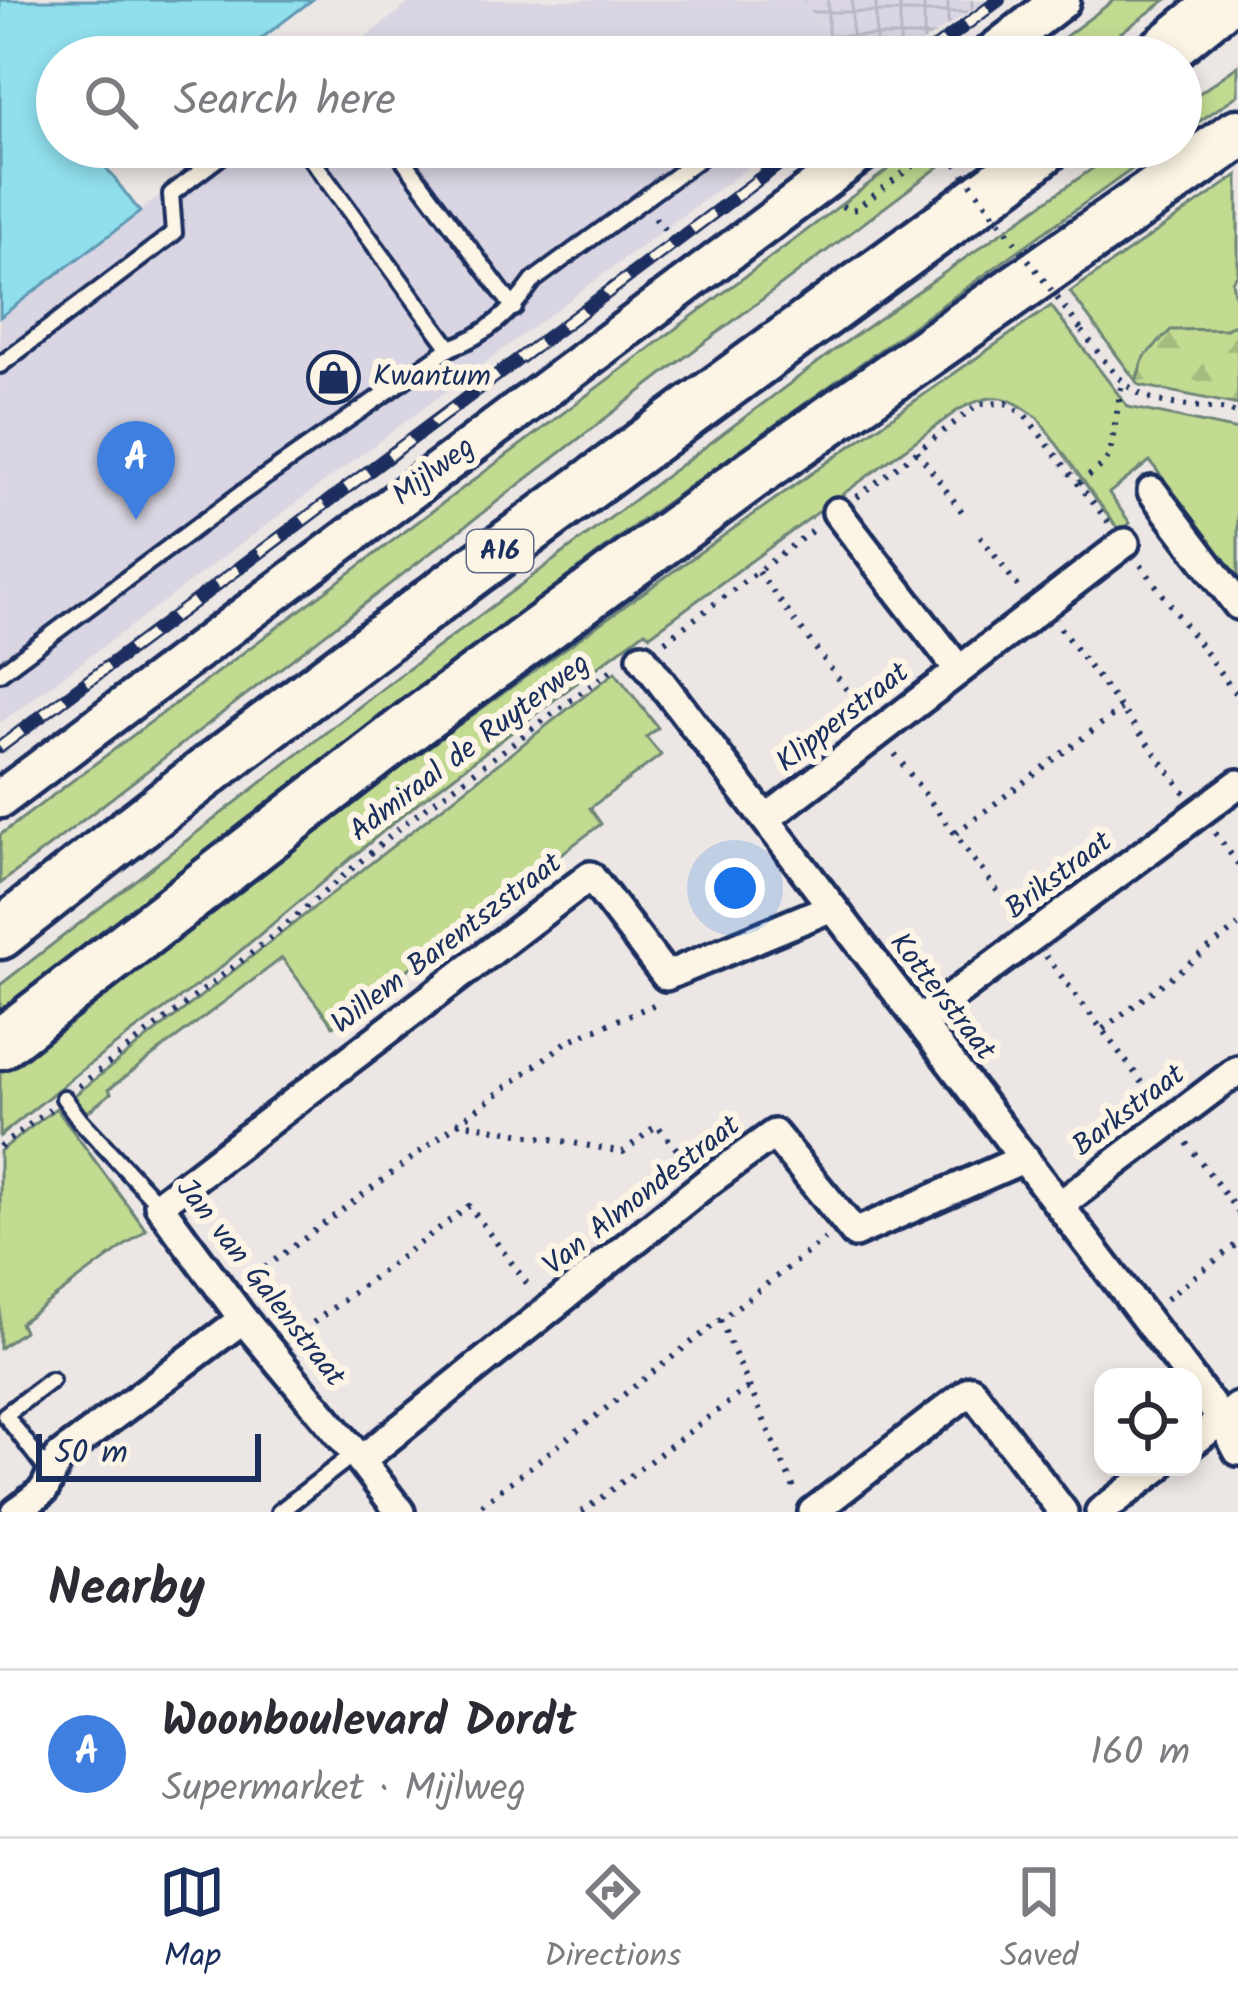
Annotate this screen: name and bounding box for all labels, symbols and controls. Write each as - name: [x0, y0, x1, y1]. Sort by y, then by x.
- search box: [36, 36, 1202, 168]
- text: Search here: [174, 66, 396, 138]
- icon: search: [78, 69, 144, 135]
- shop icon: Kwantum: [306, 349, 362, 405]
- place label: Kwantum: [373, 353, 491, 401]
- pin: A: [97, 421, 175, 520]
- street label: Mijlweg: [382, 425, 486, 519]
- road number: A16: [467, 530, 533, 572]
- street label: Admiraal de Ruyterweg: [339, 641, 601, 855]
- street label: Klipperstraat: [766, 650, 920, 786]
- street label: Brikstraat: [995, 819, 1123, 933]
- street label: Willem Barentszstraat: [321, 841, 573, 1047]
- your location: [705, 858, 765, 918]
- street label: Kotterstraat: [876, 922, 1008, 1072]
- street label: Barkstraat: [1062, 1052, 1196, 1170]
- street label: Van Almondestraat: [533, 1103, 752, 1289]
- street label: Jan van Galenstraat: [163, 1168, 357, 1398]
- map controls: [1094, 1368, 1202, 1476]
- button: locate: [1094, 1368, 1202, 1476]
- scale bar: [36, 1428, 261, 1481]
- text: 50 m: [54, 1428, 128, 1481]
- text: Nearby: [48, 1550, 205, 1631]
- text: Woonboulevard Dordt: [162, 1687, 576, 1759]
- text: A: [75, 1723, 99, 1785]
- text: 160 m: [1090, 1723, 1190, 1785]
- text: Supermarket · Mijlweg: [162, 1759, 526, 1821]
- tab: Map: [159, 1859, 225, 1984]
- tab: Directions: [544, 1859, 681, 1984]
- tab: Saved: [1000, 1859, 1079, 1984]

